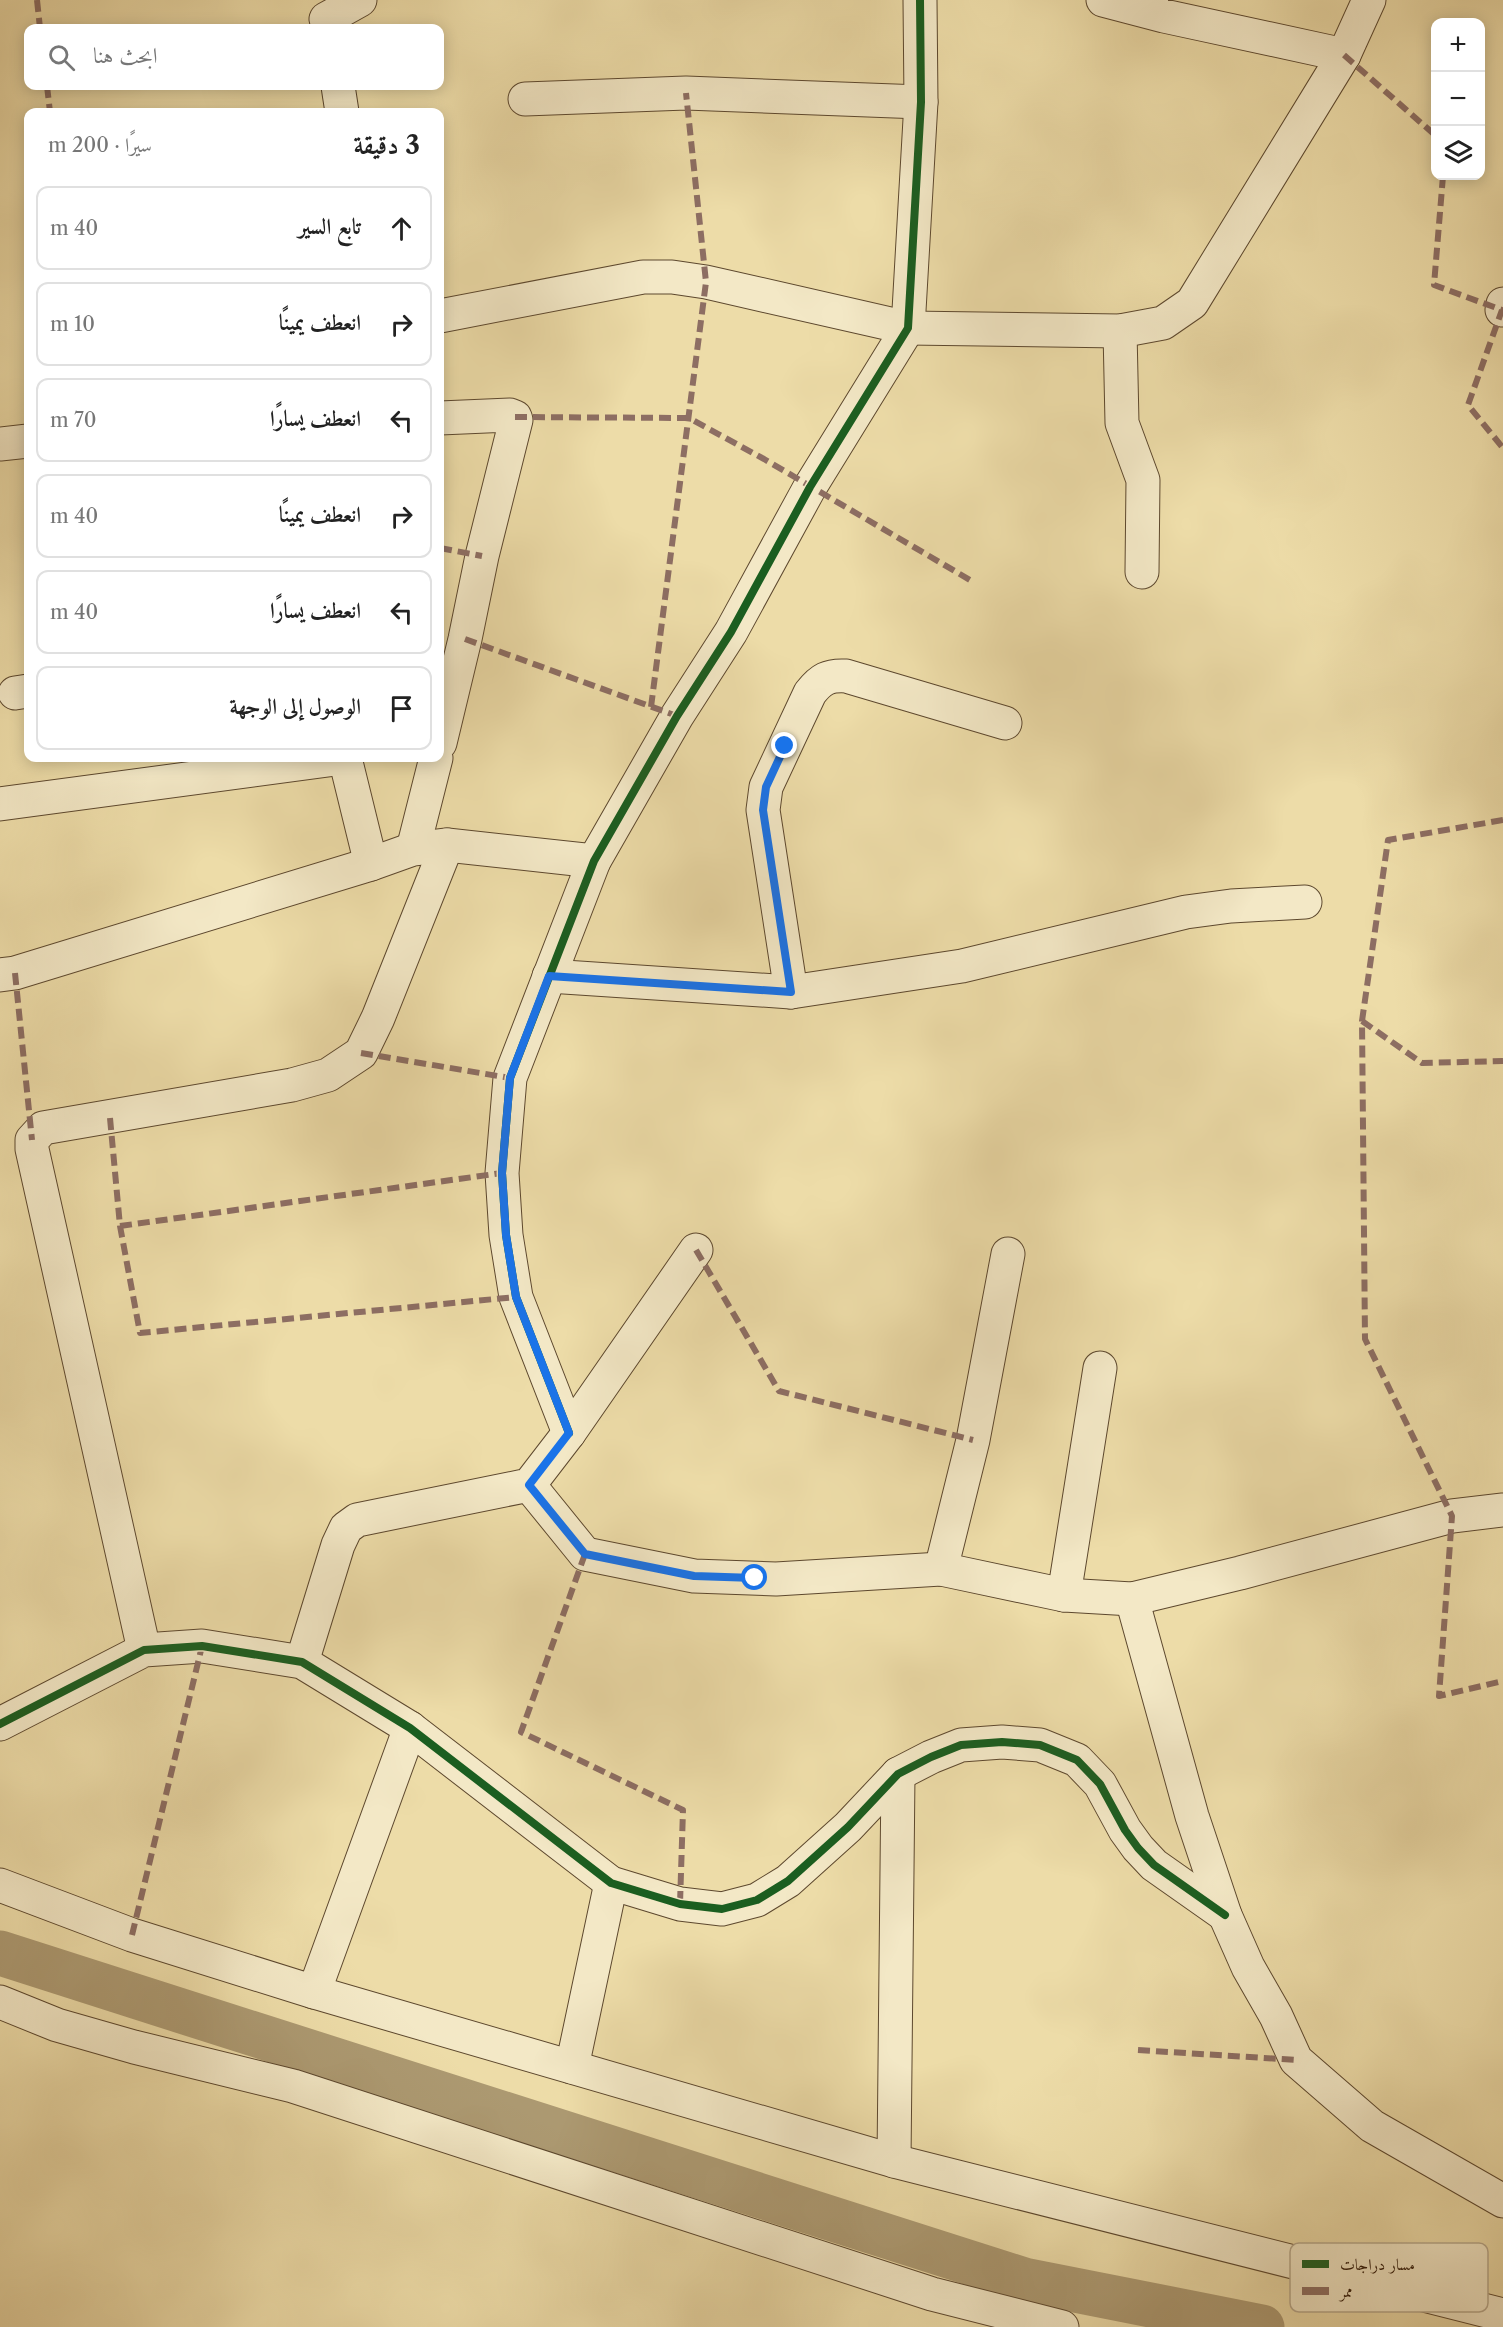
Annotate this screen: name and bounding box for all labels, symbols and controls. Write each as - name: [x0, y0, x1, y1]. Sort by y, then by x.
- map controls: [1431, 18, 1485, 180]
- button: +: [1431, 18, 1485, 72]
- search box: [24, 24, 444, 90]
- icon: search: [45, 41, 78, 74]
- text: ابحث هنا: [93, 42, 158, 69]
- button: −: [1431, 72, 1485, 126]
- button: layers: [1431, 126, 1485, 180]
- text: 3 دقيقة: [353, 129, 420, 161]
- text: سيرًا · 200 m: [48, 133, 152, 157]
- icon: ahead: [385, 212, 418, 245]
- text: تابع السير: [298, 213, 361, 240]
- text: 40 m: [50, 216, 98, 240]
- icon: right: [385, 308, 418, 341]
- text: انعطف يمينًا: [279, 309, 361, 336]
- text: 10 m: [50, 312, 95, 336]
- icon: left: [385, 404, 418, 437]
- text: انعطف يسارًا: [270, 405, 361, 432]
- text: 70 m: [50, 408, 97, 432]
- icon: right: [385, 500, 418, 533]
- text: انعطف يمينًا: [279, 501, 361, 528]
- text: 40 m: [50, 504, 98, 528]
- icon: left: [385, 596, 418, 629]
- text: انعطف يسارًا: [270, 597, 361, 624]
- text: 40 m: [50, 600, 98, 624]
- icon: arrive: [385, 692, 418, 725]
- text: الوصول إلى الوجهة: [229, 693, 361, 720]
- route end: [771, 732, 797, 758]
- route start: [741, 1564, 767, 1590]
- legend: [1290, 2243, 1488, 2312]
- text: مسار دراجات: [1340, 2254, 1415, 2274]
- text: ممر: [1338, 2281, 1353, 2302]

